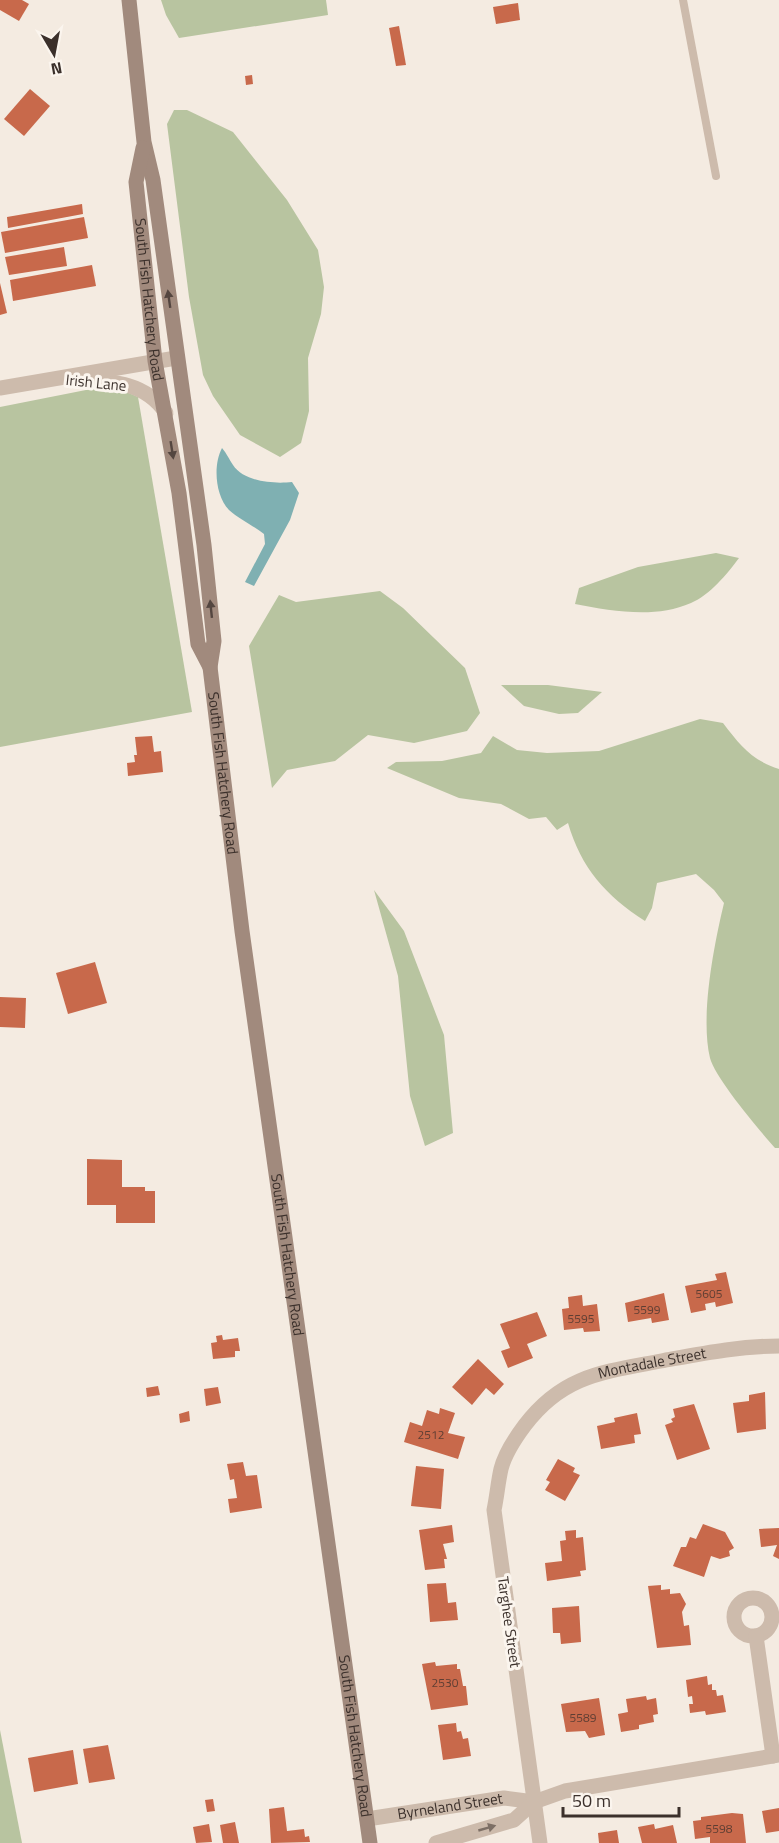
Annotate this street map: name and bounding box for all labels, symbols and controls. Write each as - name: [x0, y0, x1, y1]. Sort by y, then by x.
- north arrow: [24, 24, 84, 84]
- text: N: [49, 56, 64, 82]
- street label: South Fish Hatchery Road: [129, 217, 170, 383]
- one-way arrow: [165, 290, 174, 309]
- street label: Irish Lane: [65, 368, 128, 397]
- one-way arrow: [168, 440, 177, 459]
- one-way arrow: [206, 599, 216, 618]
- street label: South Fish Hatchery Road: [202, 690, 245, 856]
- street label: South Fish Hatchery Road: [265, 1172, 311, 1337]
- house number: 5605: [696, 1284, 723, 1303]
- house number: 5599: [634, 1300, 661, 1319]
- house number: 5595: [568, 1309, 595, 1328]
- street label: Montadale Street: [595, 1341, 709, 1385]
- house number: 2512: [418, 1425, 444, 1444]
- street label: Targhee Street: [492, 1575, 527, 1670]
- street label: South Fish Hatchery Road: [333, 1653, 378, 1818]
- house number: 2530: [432, 1673, 459, 1692]
- house number: 5589: [570, 1708, 597, 1727]
- scale bar: [563, 1780, 678, 1818]
- street label: Byrneland Street: [396, 1786, 505, 1825]
- text: 50 m: [572, 1787, 611, 1814]
- house number: 5598: [706, 1819, 733, 1838]
- one-way arrow: [479, 1823, 497, 1832]

